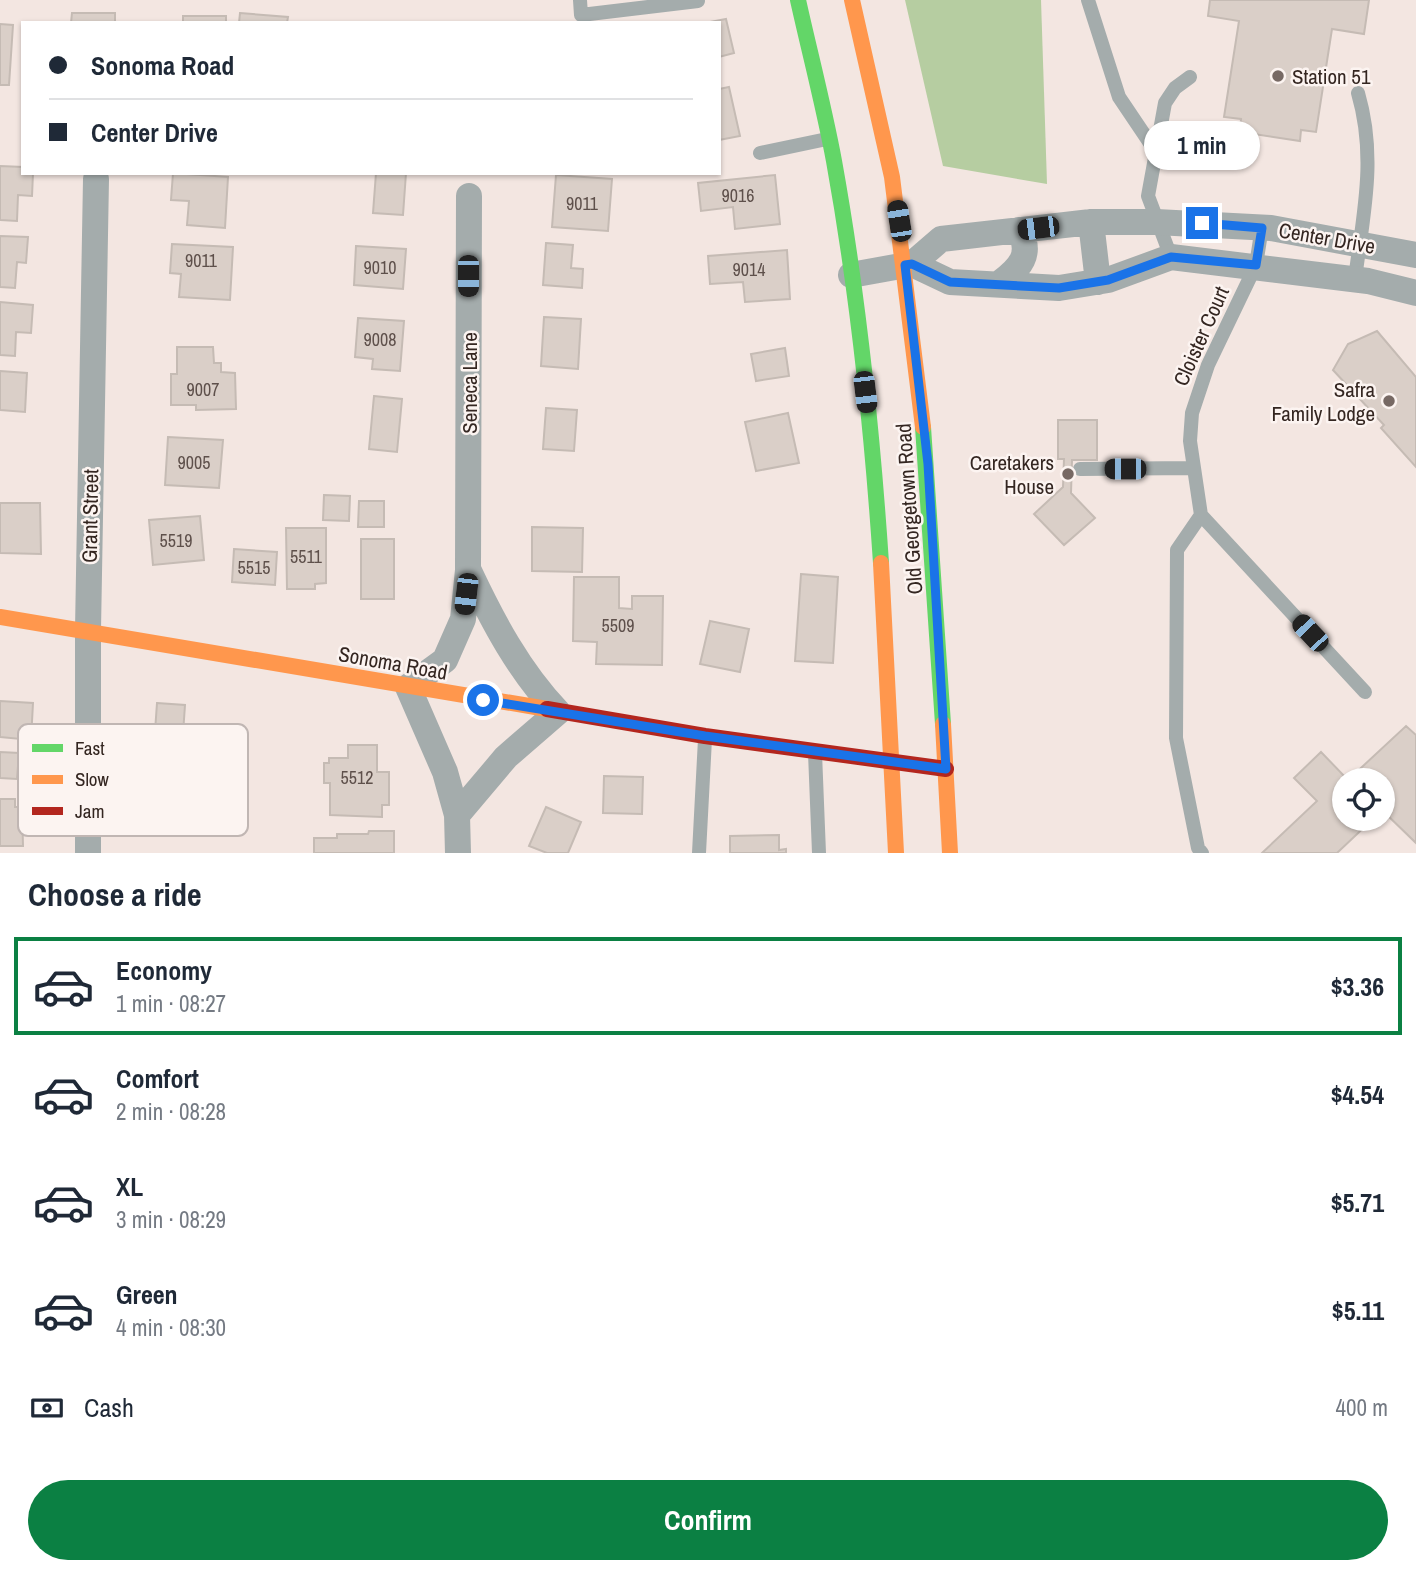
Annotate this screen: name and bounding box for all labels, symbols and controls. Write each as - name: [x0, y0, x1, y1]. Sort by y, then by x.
- text: Sonoma Road: [91, 48, 234, 83]
- place label: Station 51: [1292, 62, 1371, 91]
- marker: Station 51: [1270, 68, 1286, 84]
- text: Center Drive: [91, 115, 218, 150]
- callout: 1 min: [1144, 122, 1260, 170]
- text: 1 min: [1177, 130, 1227, 161]
- house number: 9016: [722, 183, 754, 208]
- house number: 9011: [566, 191, 599, 216]
- car: [886, 199, 913, 243]
- route end: [1186, 207, 1218, 239]
- car: [1016, 215, 1061, 241]
- street label: Center Drive: [1276, 215, 1378, 261]
- house number: 9011: [185, 248, 218, 273]
- house number: 9010: [364, 255, 396, 280]
- car: [458, 255, 479, 297]
- house number: 9014: [733, 257, 765, 282]
- street label: Cloister Court: [1166, 281, 1236, 390]
- house number: 9008: [364, 327, 396, 352]
- street label: Seneca Lane: [455, 332, 484, 434]
- car: [853, 370, 878, 414]
- place label: Safra Family Lodge: [1272, 375, 1375, 428]
- house number: 9007: [187, 377, 219, 402]
- marker: Safra Family Lodge: [1381, 393, 1397, 409]
- street label: Old Georgetown Road: [889, 423, 929, 595]
- place label: Caretakers House: [970, 448, 1054, 501]
- house number: 9005: [178, 450, 210, 475]
- car: [1105, 459, 1147, 480]
- marker: Caretakers House: [1060, 466, 1076, 482]
- street label: Grant Street: [75, 469, 105, 563]
- house number: 5519: [160, 528, 192, 553]
- house number: 5511: [290, 544, 323, 569]
- house number: 5515: [238, 555, 270, 580]
- car: [454, 572, 479, 616]
- car: [1288, 610, 1333, 656]
- house number: 5509: [602, 613, 634, 638]
- street label: Sonoma Road: [336, 639, 450, 687]
- route start: [467, 684, 499, 716]
- legend: [18, 724, 248, 836]
- text: Fast: [75, 735, 105, 761]
- house number: 5512: [341, 765, 373, 790]
- text: Slow: [75, 766, 110, 792]
- map controls: [1332, 768, 1395, 831]
- button: locate: [1332, 768, 1395, 831]
- text: Jam: [75, 798, 104, 824]
- text: Choose a ride: [28, 873, 202, 916]
- text: Economy: [116, 953, 212, 988]
- icon: car: [32, 955, 95, 1018]
- text: $3.36: [1331, 969, 1384, 1004]
- text: 1 min · 08:27: [116, 988, 226, 1019]
- text: Comfort: [116, 1061, 199, 1096]
- icon: car: [32, 1063, 95, 1126]
- text: $4.54: [1331, 1077, 1384, 1112]
- text: 2 min · 08:28: [116, 1096, 226, 1127]
- text: XL: [116, 1169, 143, 1204]
- icon: car: [32, 1171, 95, 1234]
- text: $5.71: [1331, 1185, 1384, 1220]
- text: 3 min · 08:29: [116, 1204, 226, 1235]
- text: Green: [116, 1277, 178, 1312]
- icon: car: [32, 1279, 95, 1342]
- text: $5.11: [1332, 1293, 1384, 1328]
- text: 4 min · 08:30: [116, 1312, 226, 1343]
- icon: cash: [28, 1389, 66, 1427]
- text: Cash: [84, 1390, 134, 1425]
- text: 400 m: [1336, 1392, 1388, 1423]
- button: Confirm: [28, 1480, 1388, 1560]

